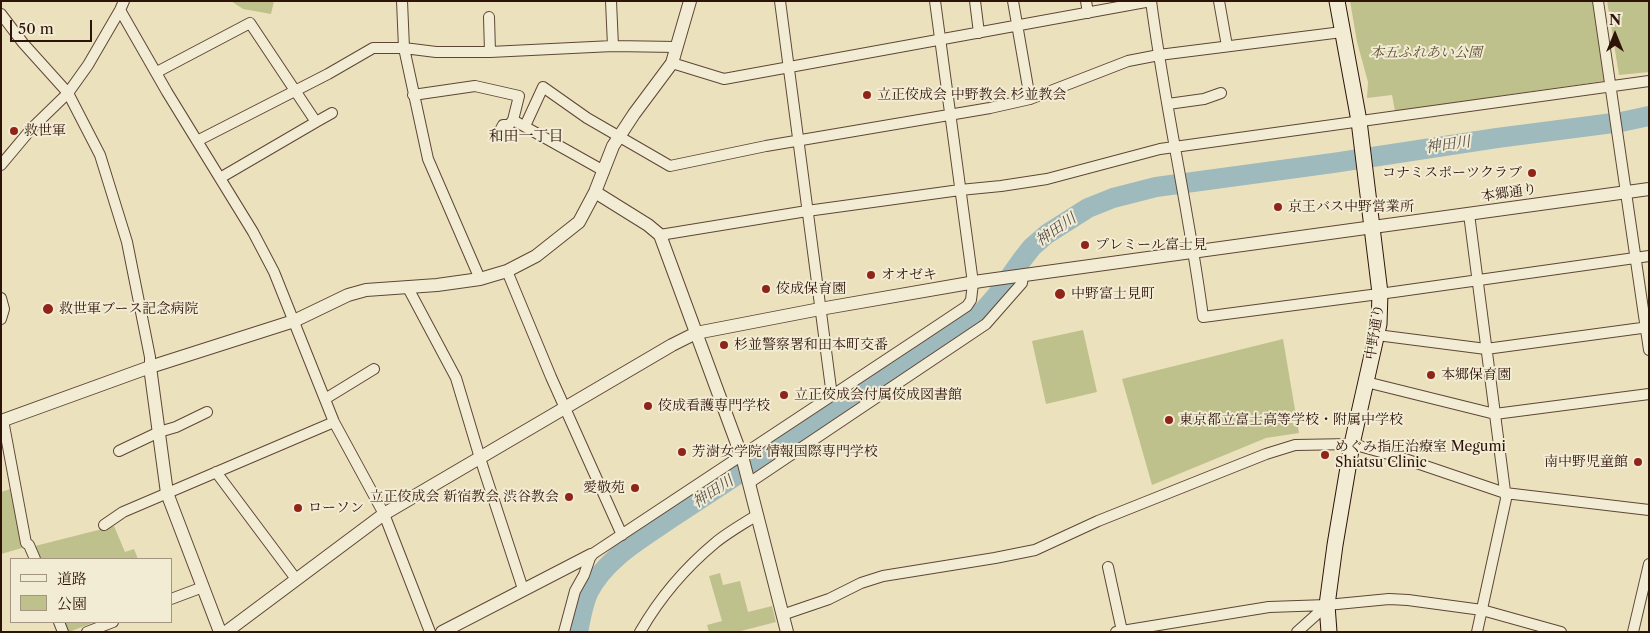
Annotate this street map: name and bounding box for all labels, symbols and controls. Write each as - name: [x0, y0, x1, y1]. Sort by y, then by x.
- scale bar: [12, 10, 95, 42]
- north arrow: [1590, 10, 1640, 60]
- text: N: [1609, 11, 1621, 29]
- text: 50 m: [18, 19, 54, 38]
- park label: 本五ふれあい公園: [1370, 45, 1482, 61]
- place label: 立正佼成会 中野教会 杉並教会: [877, 87, 1066, 103]
- marker: 立正佼成会 中野教会 杉並教会: [861, 89, 873, 101]
- place label: 救世軍: [24, 123, 66, 139]
- marker: 救世軍: [8, 125, 20, 137]
- district label: 和田一丁目: [489, 128, 563, 146]
- water label: 神田川: [1424, 133, 1472, 157]
- place label: コナミスポーツクラブ: [1382, 165, 1522, 181]
- marker: コナミスポーツクラブ: [1526, 167, 1538, 179]
- street label: 本郷通り: [1480, 181, 1538, 205]
- place label: 京王バス中野営業所: [1288, 199, 1414, 215]
- marker: 京王バス中野営業所: [1272, 201, 1284, 213]
- water label: 神田川: [1032, 210, 1080, 250]
- place label: プレミール富士見: [1095, 237, 1207, 253]
- marker: プレミール富士見: [1079, 239, 1091, 251]
- place label: オオゼキ: [881, 267, 937, 283]
- marker: オオゼキ: [865, 269, 877, 281]
- place label: 佼成保育園: [776, 281, 846, 297]
- marker: 佼成保育園: [760, 283, 772, 295]
- place label: 中野富士見町: [1071, 286, 1155, 302]
- marker: 中野富士見町: [1053, 287, 1067, 301]
- place label: 救世軍ブース記念病院: [59, 301, 199, 317]
- marker: 救世軍ブース記念病院: [41, 302, 55, 316]
- street label: 中野通り: [1362, 303, 1388, 361]
- place label: 杉並警察署和田本町交番: [734, 337, 888, 353]
- marker: 杉並警察署和田本町交番: [718, 339, 730, 351]
- place label: 本郷保育園: [1441, 367, 1511, 383]
- marker: 本郷保育園: [1425, 369, 1437, 381]
- place label: 立正佼成会付属佼成図書館: [794, 387, 962, 403]
- marker: 立正佼成会付属佼成図書館: [778, 389, 790, 401]
- place label: 佼成看護専門学校: [658, 398, 770, 414]
- marker: 佼成看護専門学校: [642, 400, 654, 412]
- place label: 東京都立富士高等学校・附属中学校: [1179, 412, 1403, 428]
- marker: 東京都立富士高等学校・附属中学校: [1163, 414, 1175, 426]
- place label: めぐみ指圧治療室 Megumi Shiatsu Clinic: [1335, 439, 1506, 472]
- place label: 芳澍女学院 情報国際専門学校: [692, 444, 878, 460]
- marker: 芳澍女学院 情報国際専門学校: [676, 446, 688, 458]
- marker: めぐみ指圧治療室 Megumi Shiatsu Clinic: [1319, 449, 1331, 461]
- place label: 南中野児童館: [1544, 454, 1628, 470]
- marker: 南中野児童館: [1632, 456, 1644, 468]
- water label: 神田川: [689, 472, 737, 512]
- place label: 愛敬苑: [583, 480, 625, 496]
- marker: 愛敬苑: [629, 482, 641, 494]
- place label: 立正佼成会 新宿教会 渋谷教会: [370, 489, 559, 505]
- marker: 立正佼成会 新宿教会 渋谷教会: [563, 491, 575, 503]
- place label: ローソン: [308, 500, 364, 516]
- marker: ローソン: [292, 502, 304, 514]
- legend: [10, 558, 172, 623]
- text: 道路: [57, 569, 87, 588]
- text: 公園: [57, 594, 87, 613]

